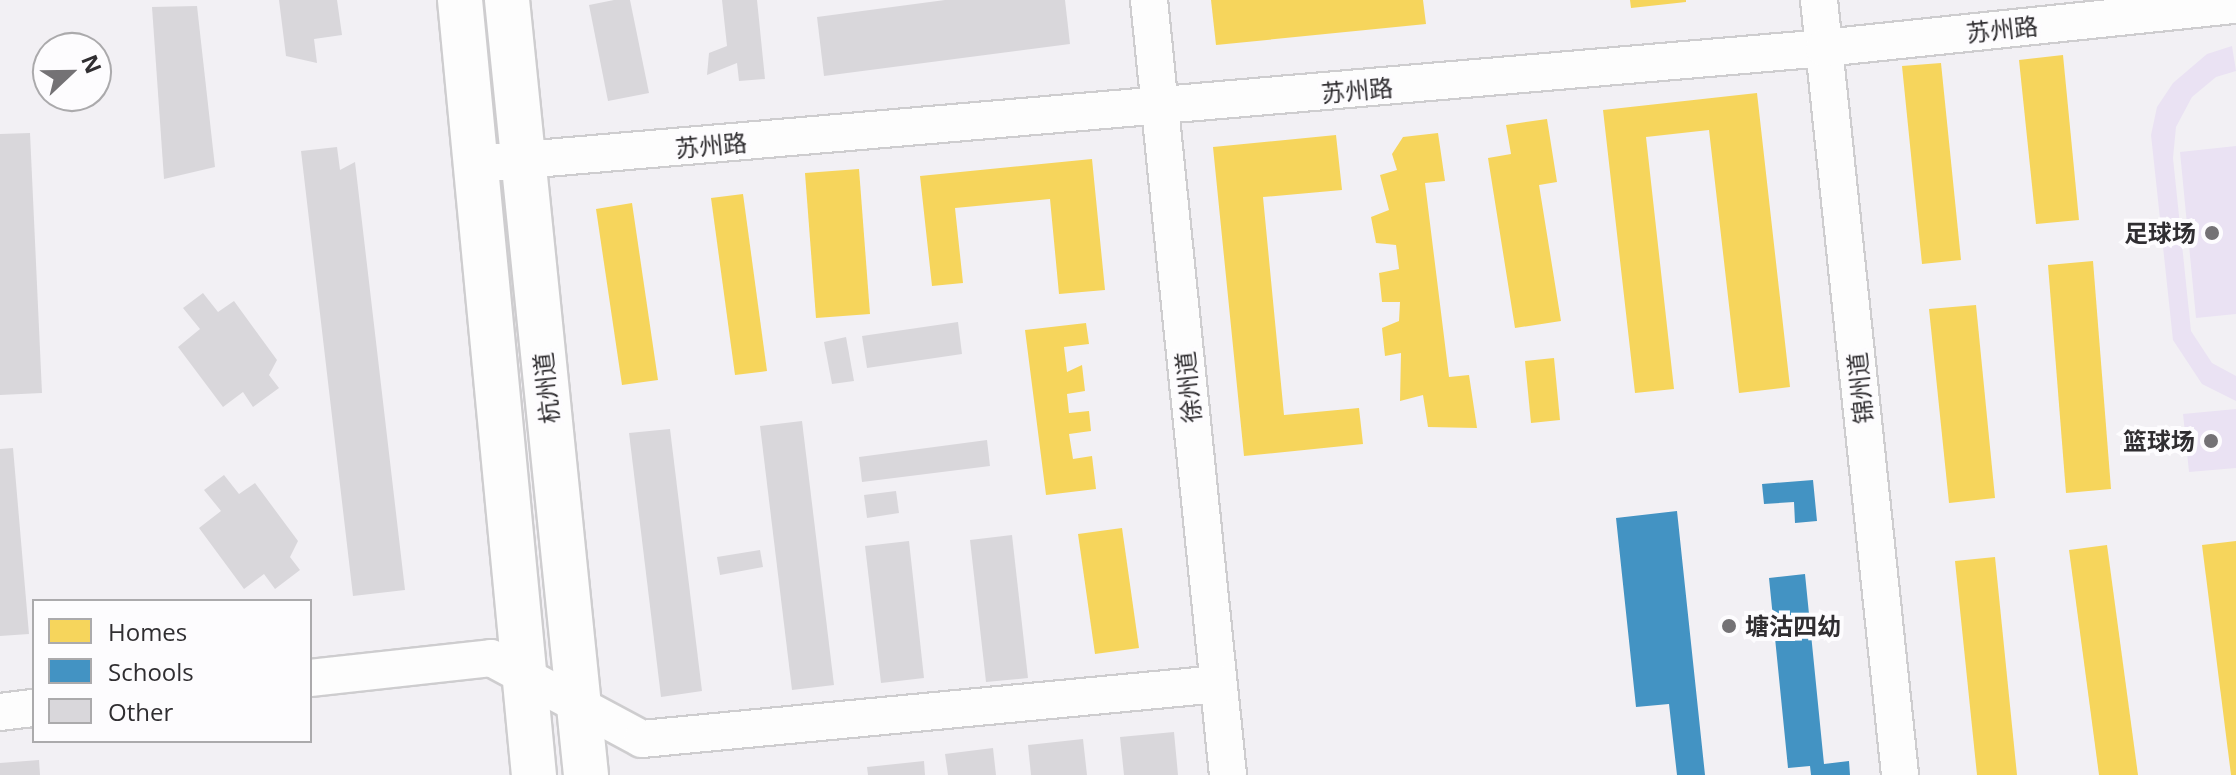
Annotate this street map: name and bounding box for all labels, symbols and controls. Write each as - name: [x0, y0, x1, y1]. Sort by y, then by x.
- street label: 苏州路: [1965, 11, 2039, 47]
- north arrow: [32, 32, 112, 112]
- text: N: [75, 50, 110, 78]
- street label: 苏州路: [1320, 73, 1394, 107]
- street label: 苏州路: [674, 128, 748, 162]
- place label: 足球场: [2124, 219, 2196, 247]
- marker: 足球场: [2203, 224, 2221, 242]
- street label: 徐州道: [1170, 350, 1206, 424]
- street label: 杭州道: [528, 351, 564, 425]
- street label: 锦州道: [1842, 351, 1878, 425]
- place label: 篮球场: [2123, 427, 2195, 455]
- marker: 篮球场: [2202, 432, 2220, 450]
- legend: [32, 599, 312, 743]
- place label: 塘沽四幼: [1745, 612, 1841, 640]
- text: Homes: [108, 615, 187, 648]
- marker: 塘沽四幼: [1720, 617, 1738, 635]
- text: Schools: [108, 655, 194, 688]
- text: Other: [108, 695, 173, 728]

